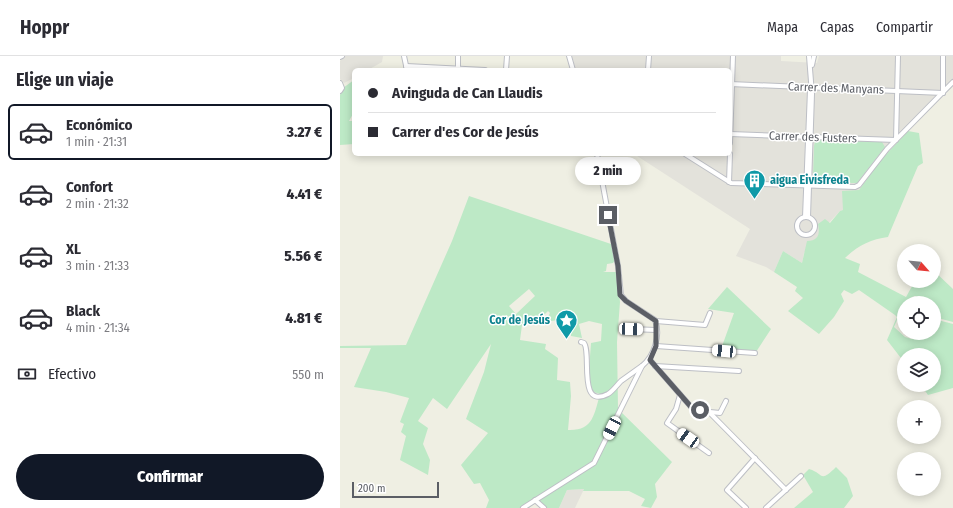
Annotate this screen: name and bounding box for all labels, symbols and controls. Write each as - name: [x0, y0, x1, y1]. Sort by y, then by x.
- text: Hoppr: [20, 16, 69, 39]
- text: Mapa: [767, 19, 798, 36]
- text: Capas: [820, 19, 854, 36]
- text: Compartir: [876, 19, 933, 36]
- text: Elige un viaje: [16, 69, 114, 91]
- street label: Carrer des Manyans: [788, 79, 884, 97]
- text: Avinguda de Can Llaudis: [392, 84, 543, 102]
- icon: car: [18, 114, 54, 150]
- text: Económico: [66, 116, 133, 134]
- text: 3.27 €: [287, 123, 322, 141]
- text: Carrer d'es Cor de Jesús: [392, 123, 539, 141]
- street label: Carrer des Fusters: [769, 128, 857, 146]
- text: 1 min · 21:31: [66, 134, 127, 149]
- callout: 2 min: [575, 157, 641, 185]
- text: 2 min: [594, 163, 622, 178]
- building icon: aigua Eivisfreda: [741, 167, 767, 200]
- place label: aigua Eivisfreda: [770, 173, 849, 187]
- icon: car: [18, 176, 54, 212]
- text: Confort: [66, 178, 113, 196]
- text: 4.41 €: [287, 185, 322, 203]
- text: 2 min · 21:32: [66, 196, 129, 211]
- route end: [599, 206, 617, 224]
- icon: car: [18, 238, 54, 274]
- text: XL: [66, 240, 81, 258]
- north arrow: [897, 244, 941, 288]
- map controls: [897, 244, 941, 496]
- text: 5.56 €: [284, 247, 322, 265]
- text: 3 min · 21:33: [66, 258, 129, 273]
- button: locate: [897, 296, 941, 340]
- icon: car: [18, 300, 54, 336]
- text: Black: [66, 302, 100, 320]
- place icon: Cor de Jesús: [553, 307, 579, 340]
- text: 4.81 €: [285, 309, 322, 327]
- place label: Cor de Jesús: [489, 313, 551, 327]
- text: 4 min · 21:34: [66, 320, 130, 335]
- car: [619, 323, 643, 335]
- car: [712, 344, 736, 358]
- button: layers: [897, 348, 941, 392]
- icon: cash: [16, 363, 38, 385]
- text: Efectivo: [48, 365, 96, 383]
- text: 550 m: [292, 367, 324, 382]
- button: +: [897, 400, 941, 444]
- route start: [691, 401, 709, 419]
- car: [601, 415, 623, 441]
- car: [675, 426, 701, 450]
- button: −: [897, 452, 941, 496]
- button: Confirmar: [16, 454, 324, 500]
- scale bar: [352, 480, 439, 499]
- text: 200 m: [358, 482, 385, 495]

